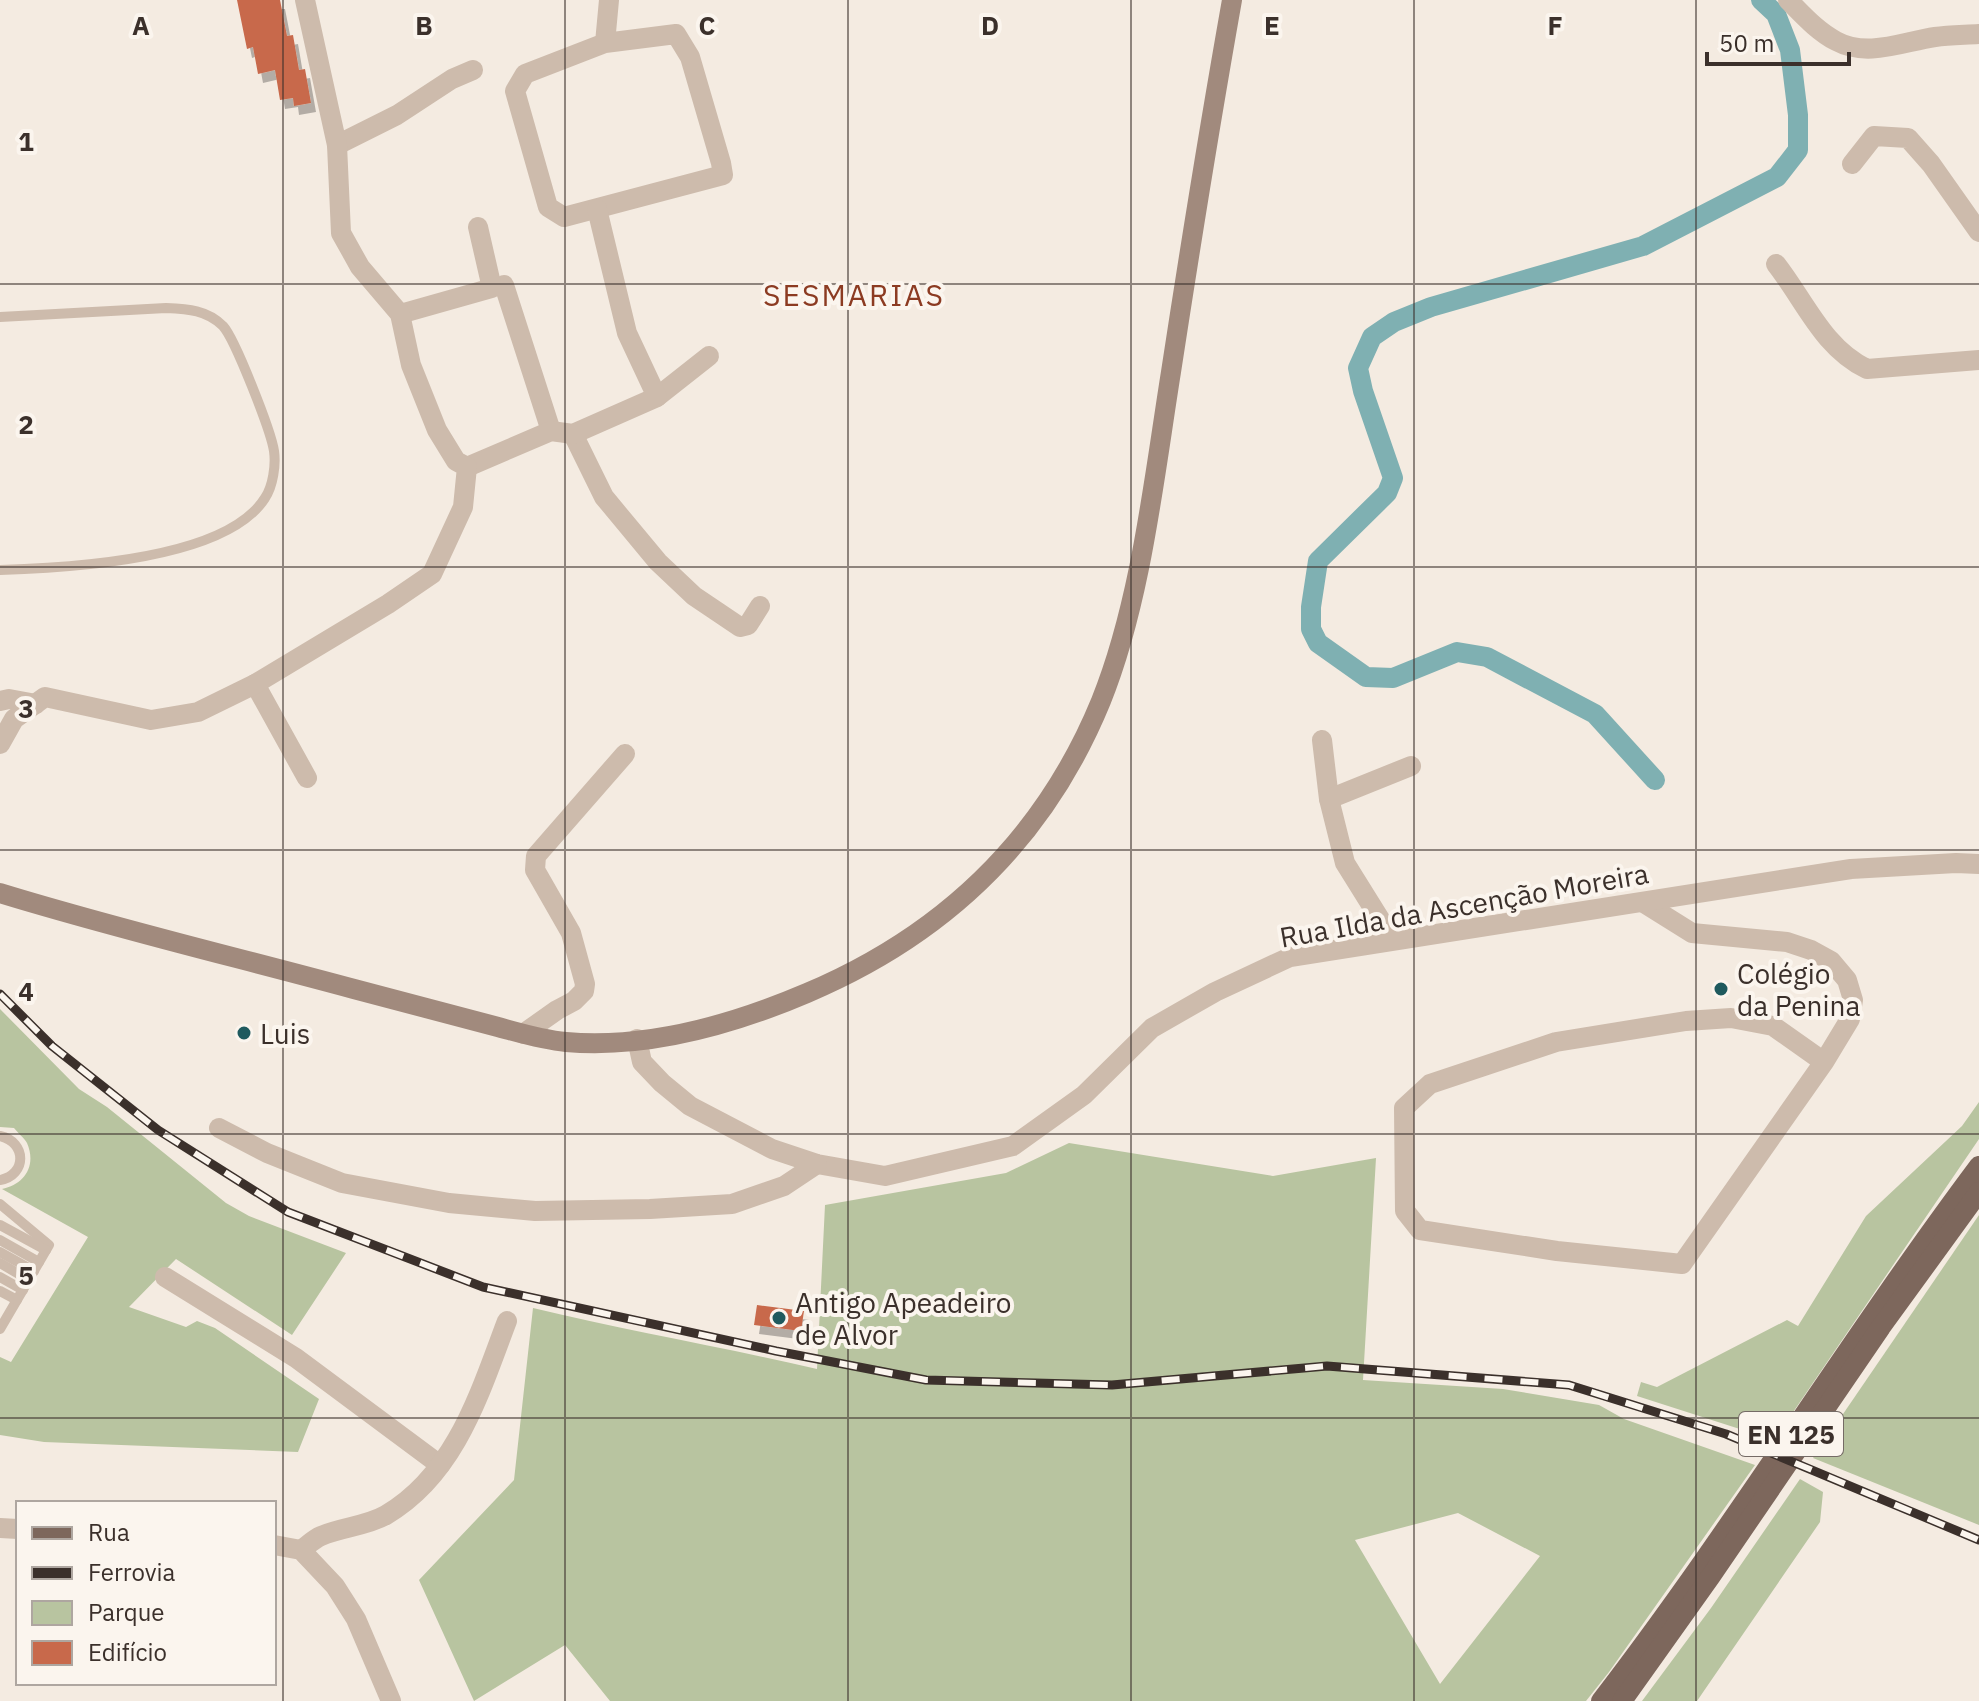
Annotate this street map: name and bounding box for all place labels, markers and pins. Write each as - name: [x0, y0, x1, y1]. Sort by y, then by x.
- place label: Colégio da Penina: [1737, 955, 1860, 1024]
- marker: Colégio da Penina: [1712, 980, 1730, 998]
- place label: Luis: [260, 1015, 310, 1052]
- marker: Luis: [235, 1024, 253, 1042]
- place label: Antigo Apeadeiro de Alvor: [795, 1284, 1012, 1353]
- marker: Antigo Apeadeiro de Alvor: [770, 1309, 788, 1327]

